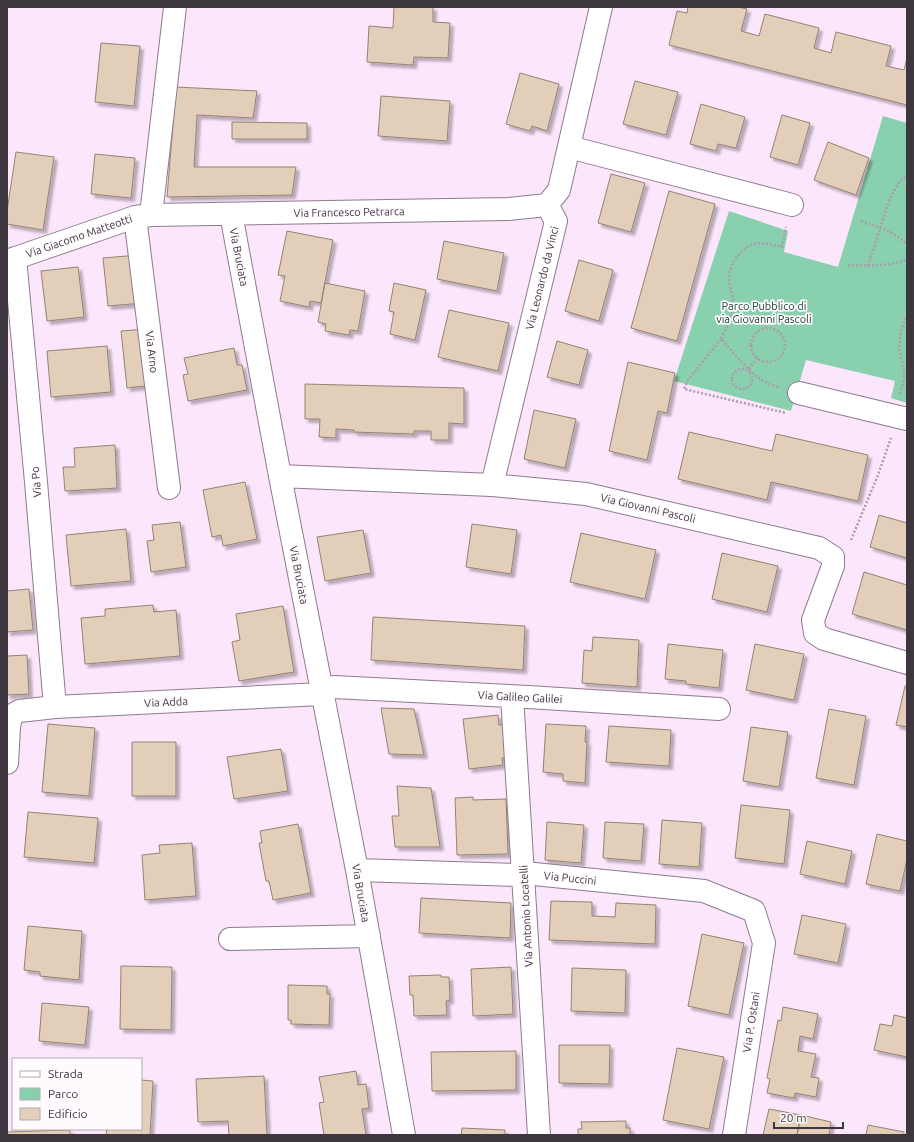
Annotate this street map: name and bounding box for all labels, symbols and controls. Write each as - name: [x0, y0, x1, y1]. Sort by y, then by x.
- street label: Via Francesco Petrarca: [293, 205, 405, 219]
- street label: Via Giacomo Matteotti: [24, 212, 134, 260]
- street label: Via Leonardo da Vinci: [523, 225, 561, 331]
- street label: Via Bruciata: [227, 227, 251, 287]
- park label: Parco Pubblico di via Giovanni Pascoli: [716, 300, 812, 325]
- street label: Via Arno: [143, 330, 161, 374]
- street label: Via Po: [29, 466, 43, 498]
- street label: Via Giovanni Pascoli: [599, 491, 697, 525]
- street label: Via Bruciata: [287, 545, 311, 605]
- street label: Via Galileo Galilei: [477, 689, 563, 705]
- street label: Via Adda: [144, 695, 188, 709]
- street label: Via Bruciata: [350, 863, 372, 923]
- street label: Via Antonio Locatelli: [517, 865, 535, 967]
- street label: Via Puccini: [543, 869, 597, 887]
- street label: Via P. Ostani: [740, 991, 762, 1053]
- legend: [12, 1058, 142, 1130]
- text: Strada: [48, 1067, 83, 1080]
- text: Parco: [48, 1087, 78, 1100]
- scale bar: [774, 1104, 843, 1130]
- text: Edificio: [48, 1107, 88, 1120]
- text: 20 m: [780, 1111, 807, 1124]

